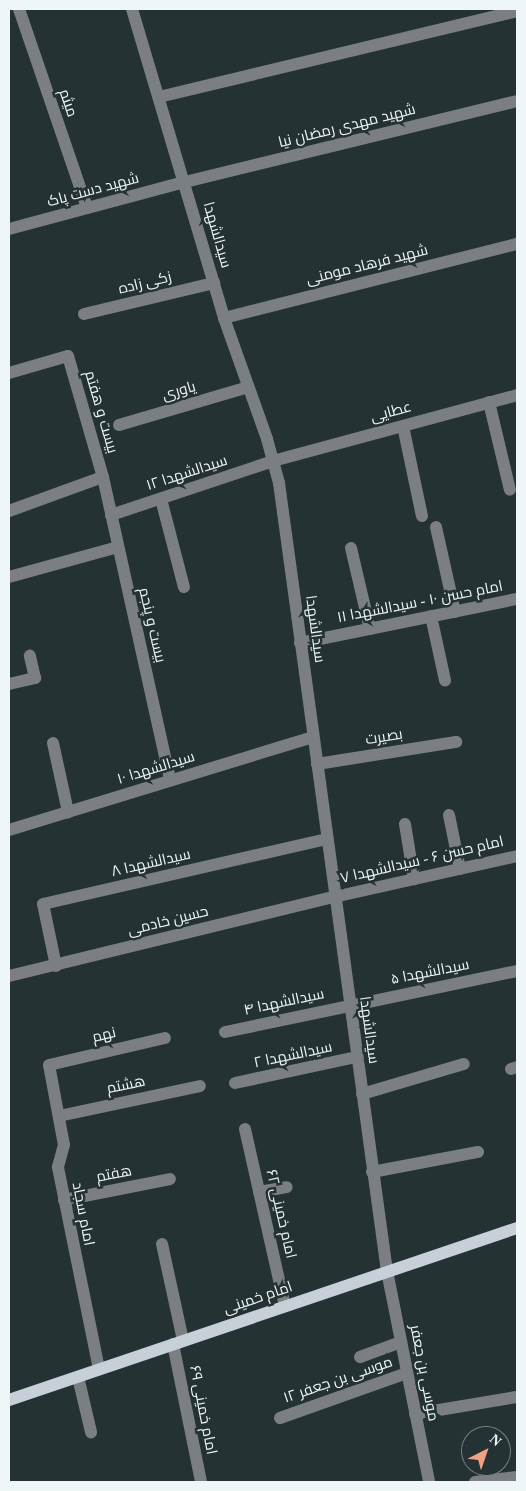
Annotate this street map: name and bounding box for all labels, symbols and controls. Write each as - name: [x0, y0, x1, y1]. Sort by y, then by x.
- street label: میثم: [55, 87, 81, 119]
- street label: شهید مهدی رمضان نیا: [277, 100, 417, 152]
- street label: شهید دست پاک: [45, 169, 141, 211]
- street label: سیدالشهدا: [199, 200, 235, 270]
- street label: شهید فرهاد مومنی: [304, 241, 430, 289]
- street label: زکی زاده: [116, 268, 174, 298]
- street label: بیست و هفتم: [81, 369, 121, 455]
- street label: یاوری: [160, 378, 198, 404]
- street label: عطایی: [368, 398, 414, 426]
- street label: سیدالشهدا ۱۲: [144, 451, 230, 495]
- street label: امام حسن ۱۰ - سیدالشهدا ۱۱: [336, 577, 504, 627]
- street label: بیست و پنجم: [135, 586, 169, 664]
- street label: سیدالشهدا: [301, 594, 329, 664]
- street label: بصیرت: [364, 725, 404, 749]
- street label: سیدالشهدا ۱۰: [115, 748, 197, 788]
- street label: امام حسن ۶ - سیدالشهدا ۷: [339, 832, 505, 888]
- street label: سیدالشهدا ۸: [110, 845, 192, 881]
- street label: حسین خادمی: [126, 902, 210, 940]
- street label: سیدالشهدا ۵: [389, 956, 471, 988]
- street label: سیدالشهدا ۴: [242, 985, 326, 1019]
- street label: سیدالشهدا: [355, 995, 383, 1065]
- street label: نهم: [90, 1024, 118, 1046]
- street label: سیدالشهدا ۲: [252, 1038, 334, 1072]
- street label: هشتم: [105, 1072, 147, 1098]
- street label: هفتم: [95, 1162, 133, 1186]
- street label: امام خمینی ۶۲: [262, 1168, 300, 1260]
- street label: امام سجاد: [68, 1181, 98, 1247]
- street label: امام خمینی: [221, 1278, 295, 1318]
- street label: موسی بن جعفر: [406, 1323, 442, 1423]
- street label: موسی بن جعفر ۱۲: [281, 1353, 395, 1407]
- street label: امام خمینی ۶۹: [186, 1364, 220, 1456]
- north arrow: [461, 1426, 511, 1476]
- text: N: [487, 1431, 504, 1449]

